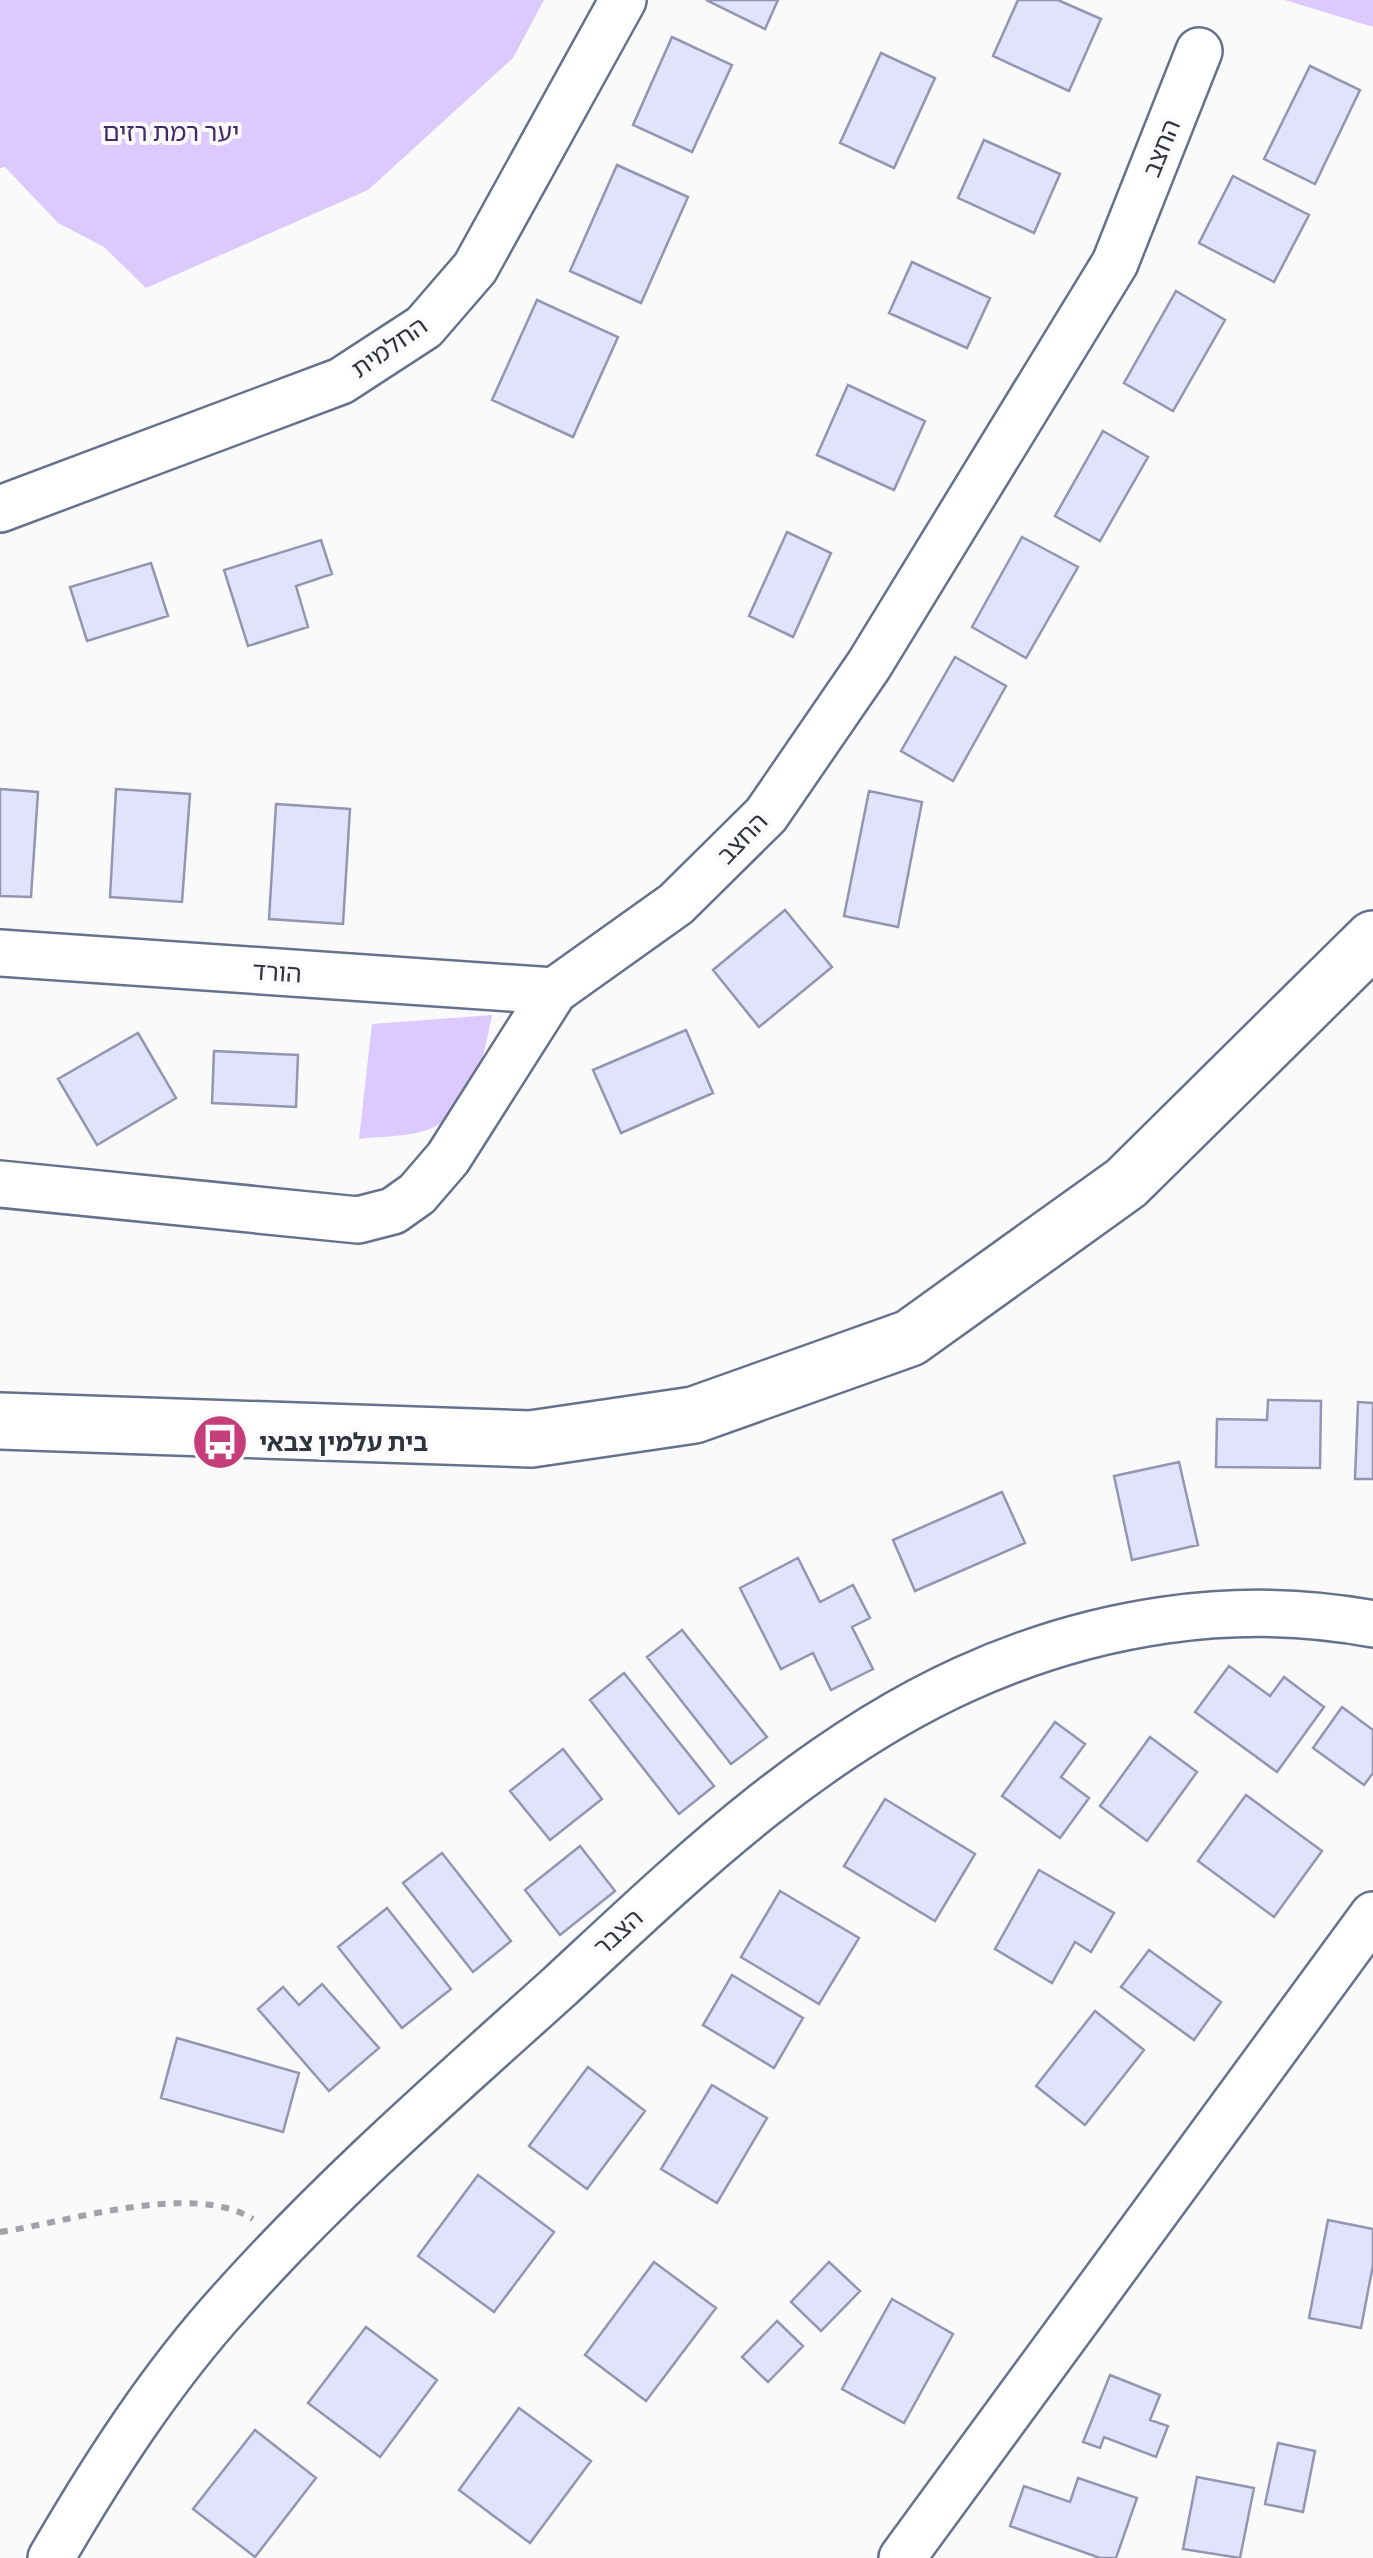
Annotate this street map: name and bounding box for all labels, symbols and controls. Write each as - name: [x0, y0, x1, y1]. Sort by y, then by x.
- street label: החצב: [1134, 114, 1190, 183]
- park label: יער רמת רזים: [103, 115, 239, 151]
- street label: החלמית: [344, 308, 435, 387]
- street label: החצב: [709, 805, 776, 873]
- street label: הורד: [251, 953, 303, 993]
- bus stop icon: בית עלמין צבאי: [190, 1412, 250, 1472]
- place label: בית עלמין צבאי: [259, 1425, 428, 1461]
- street label: הצבר: [586, 1901, 651, 1965]

